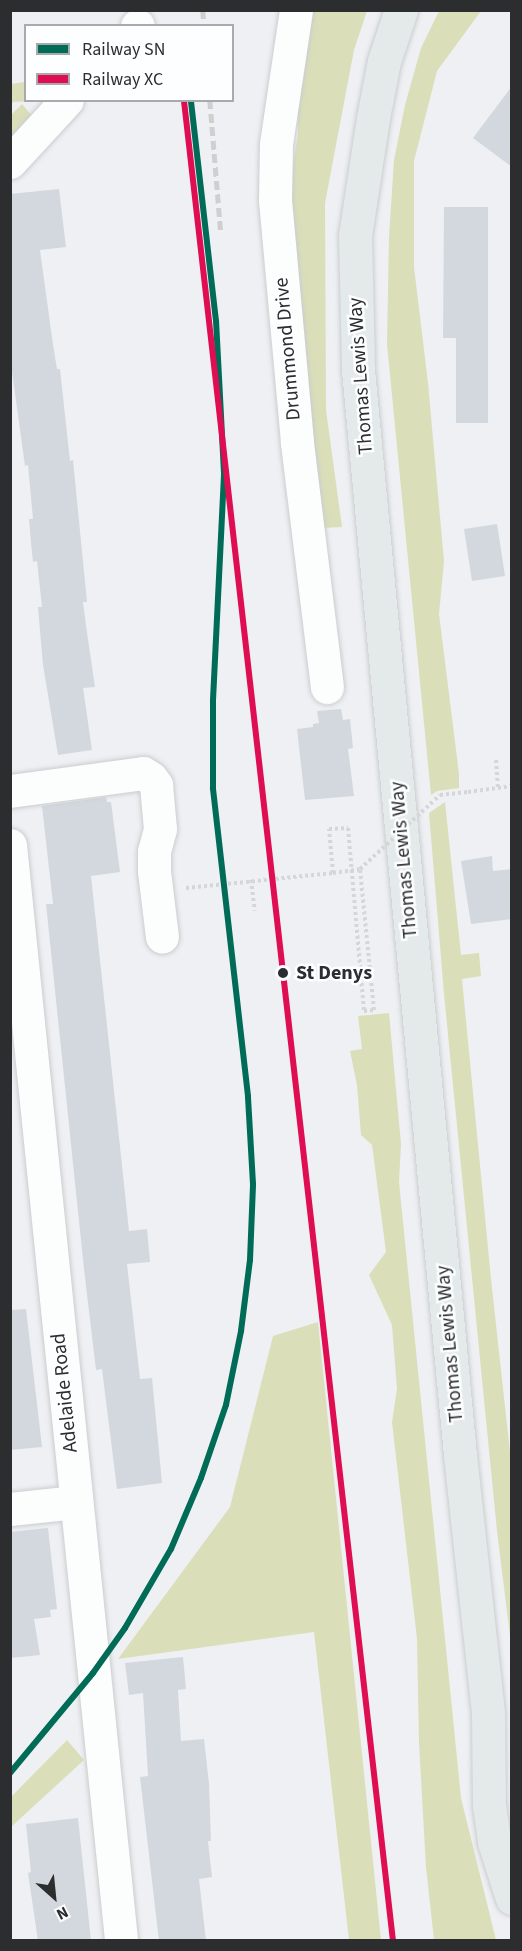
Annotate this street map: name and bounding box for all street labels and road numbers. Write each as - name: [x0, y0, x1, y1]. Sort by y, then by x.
- street label: Drummond Drive: [270, 276, 306, 422]
- street label: Thomas Lewis Way: [344, 297, 378, 455]
- street label: Thomas Lewis Way: [385, 781, 423, 939]
- street label: Thomas Lewis Way: [431, 1265, 469, 1423]
- street label: Adelaide Road: [47, 1332, 83, 1454]

